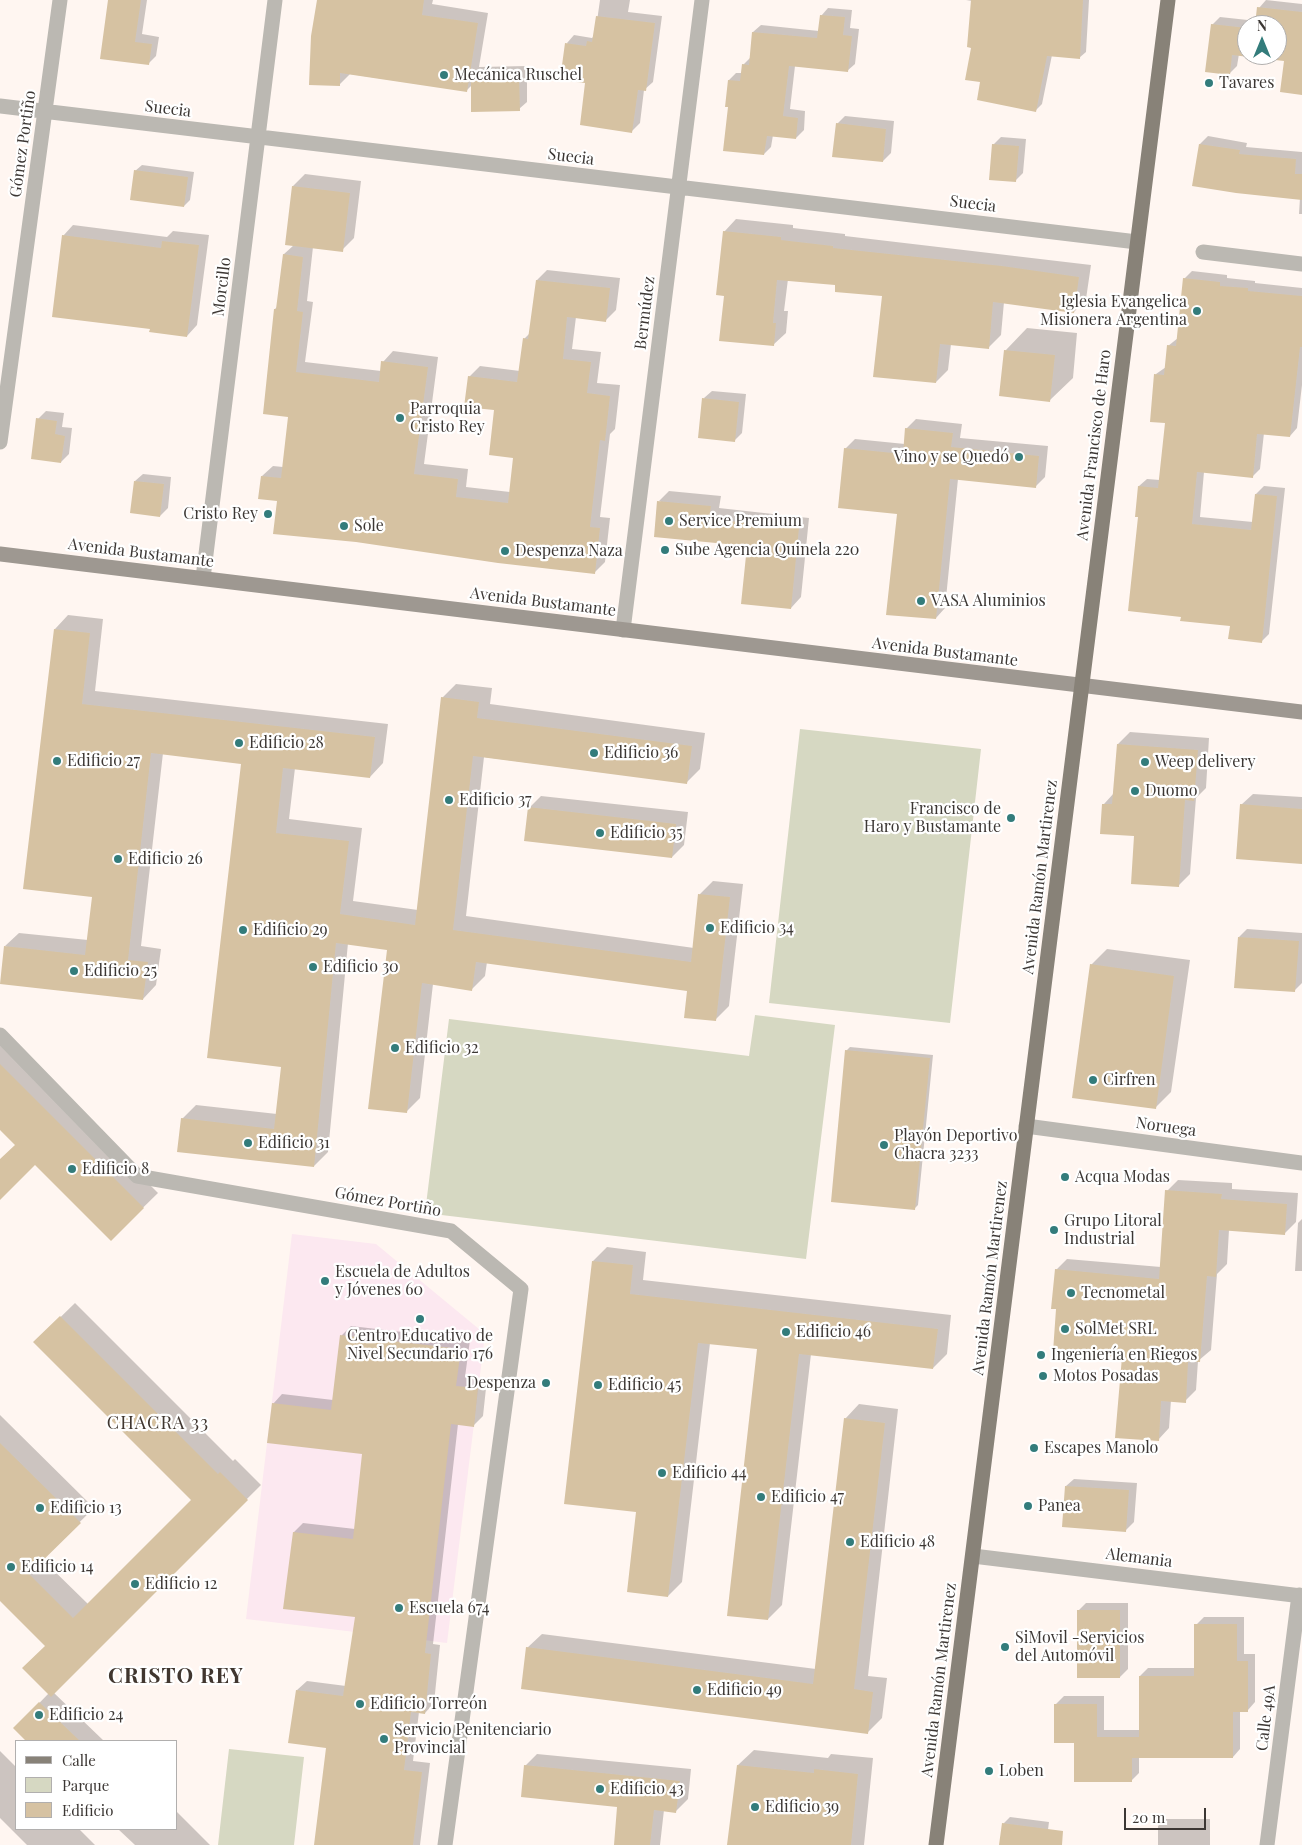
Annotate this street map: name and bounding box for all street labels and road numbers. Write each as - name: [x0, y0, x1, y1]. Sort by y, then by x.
- street label: Gómez Portiño: [6, 89, 40, 199]
- street label: Suecia: [144, 97, 192, 121]
- street label: Suecia: [547, 145, 595, 169]
- street label: Suecia: [949, 192, 997, 216]
- street label: Morcillo: [209, 256, 235, 318]
- street label: Bermúdez: [631, 275, 659, 351]
- street label: Avenida Francisco de Haro: [1073, 348, 1115, 542]
- street label: Avenida Bustamante: [67, 535, 215, 571]
- street label: Avenida Bustamante: [469, 584, 617, 620]
- street label: Avenida Bustamante: [871, 634, 1019, 670]
- street label: Avenida Ramón Martirenez: [1019, 779, 1061, 975]
- street label: Noruega: [1135, 1113, 1197, 1141]
- street label: Avenida Ramón Martirenez: [969, 1180, 1011, 1376]
- street label: Gómez Portiño: [333, 1183, 443, 1221]
- street label: Alemania: [1105, 1544, 1173, 1572]
- street label: Avenida Ramón Martirenez: [918, 1582, 960, 1778]
- street label: Calle 49A: [1252, 1684, 1280, 1752]

